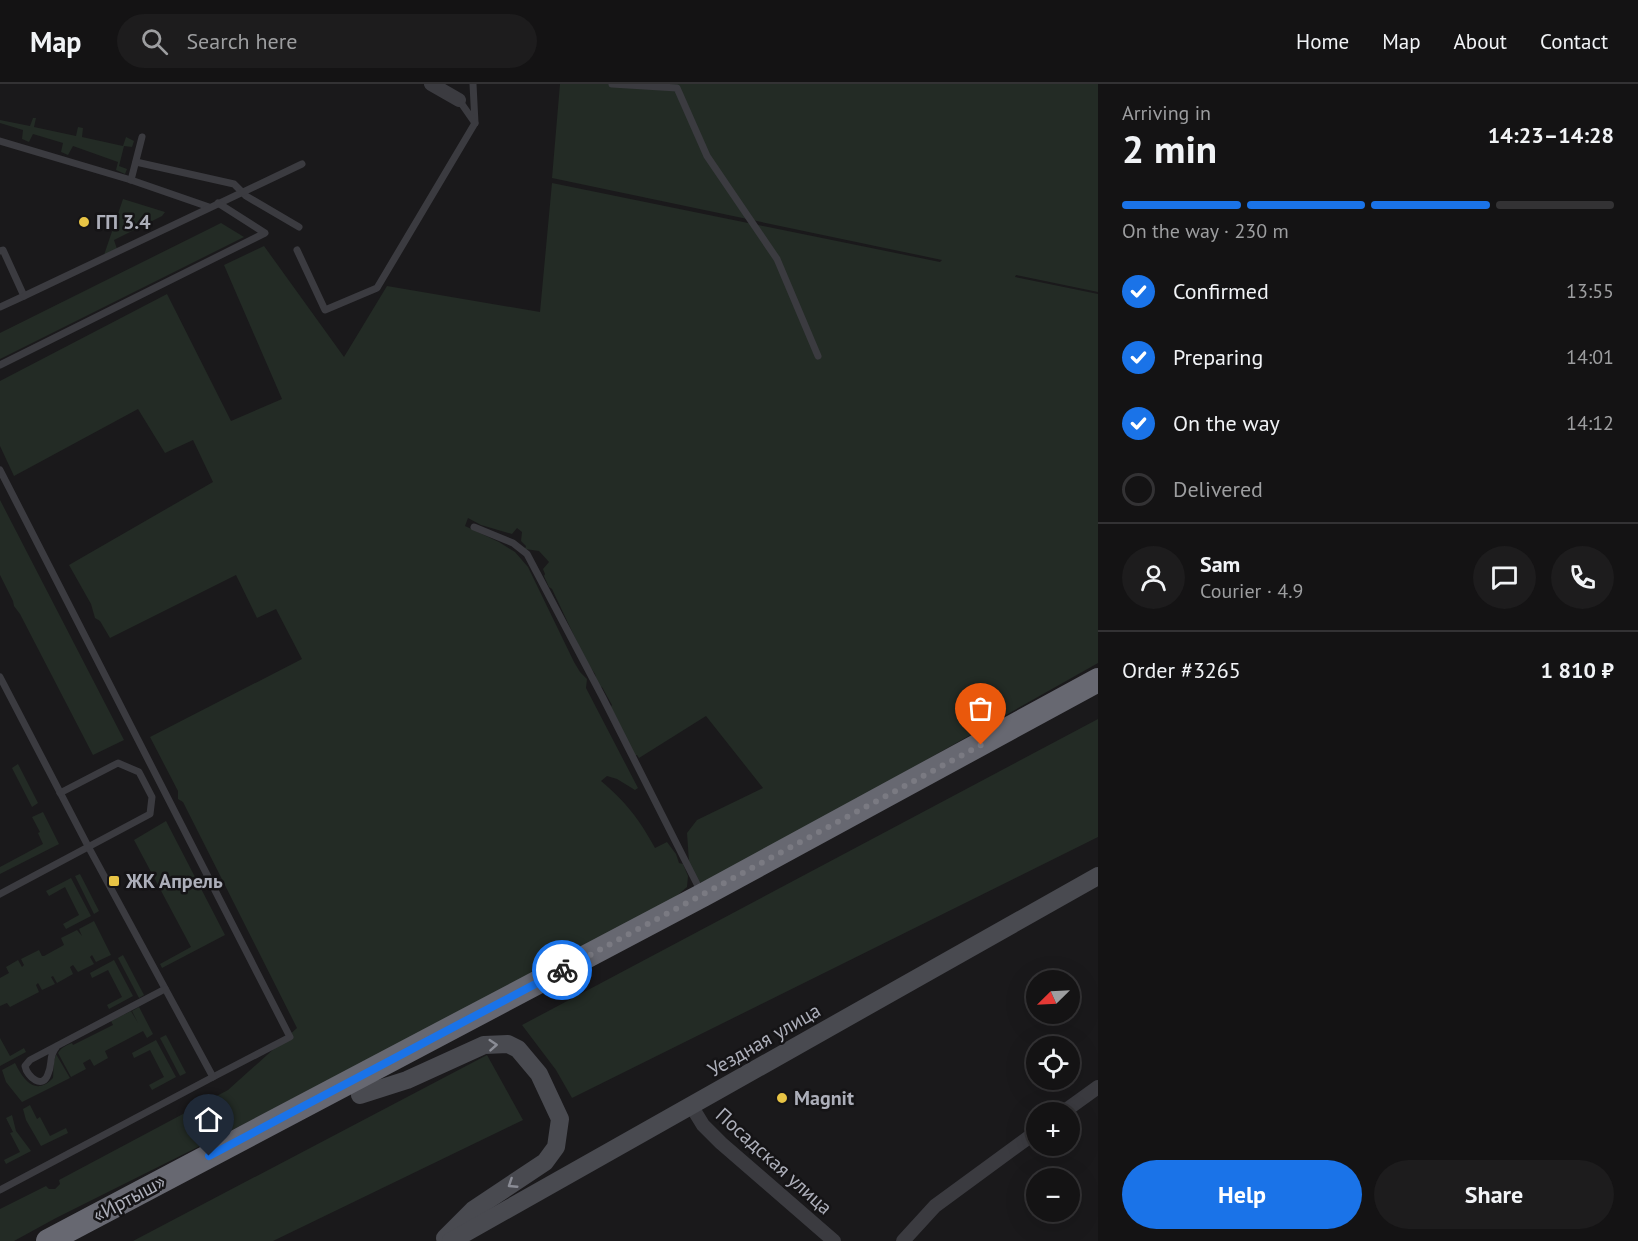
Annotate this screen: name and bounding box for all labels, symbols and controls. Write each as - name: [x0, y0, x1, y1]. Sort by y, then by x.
- search box: [117, 14, 537, 68]
- text: Map: [30, 23, 81, 60]
- icon: search: [138, 25, 171, 58]
- text: Search here: [186, 27, 297, 55]
- text: Home: [1296, 28, 1349, 55]
- text: Map: [1382, 28, 1421, 55]
- text: About: [1454, 28, 1507, 55]
- text: Contact: [1540, 28, 1608, 55]
- text: Arriving in: [1122, 100, 1211, 126]
- text: 14:23–14:28: [1488, 121, 1614, 149]
- text: 2 min: [1122, 123, 1217, 174]
- place label: ГП 3.4: [96, 209, 151, 235]
- marker: ГП 3.4: [77, 215, 91, 229]
- text: On the way · 230 m: [1122, 218, 1289, 244]
- icon: check: [1122, 275, 1155, 308]
- text: Confirmed: [1173, 277, 1269, 305]
- text: 13:55: [1566, 278, 1614, 304]
- icon: check: [1122, 341, 1155, 374]
- text: Preparing: [1173, 343, 1263, 371]
- text: 14:01: [1566, 344, 1614, 370]
- icon: check: [1122, 407, 1155, 440]
- text: On the way: [1173, 409, 1280, 437]
- text: 14:12: [1566, 410, 1614, 436]
- text: Delivered: [1173, 475, 1263, 503]
- button: person: [1122, 546, 1185, 609]
- button: chat: [1473, 546, 1536, 609]
- button: phone: [1551, 546, 1614, 609]
- text: Sam: [1200, 550, 1240, 578]
- text: Courier · 4.9: [1200, 578, 1303, 604]
- text: Order #3265: [1122, 656, 1241, 684]
- text: 1 810 ₽: [1540, 656, 1614, 684]
- pin: [955, 683, 1006, 745]
- icon: bag: [964, 692, 997, 725]
- place label: ЖК Апрель: [125, 868, 223, 894]
- marker: ЖК Апрель: [107, 874, 121, 888]
- courier: [532, 940, 592, 1000]
- icon: bike: [546, 954, 579, 987]
- north arrow: [1026, 970, 1080, 1024]
- map controls: [1026, 970, 1080, 1222]
- street label: Уездная улица: [703, 997, 825, 1083]
- button: locate: [1026, 1036, 1080, 1090]
- one-way arrow: [488, 1038, 497, 1051]
- place label: Magnit: [794, 1085, 854, 1111]
- marker: Magnit: [775, 1091, 789, 1105]
- pin: [183, 1094, 234, 1156]
- street label: Посадская улица: [710, 1102, 838, 1220]
- button: +: [1026, 1102, 1080, 1156]
- icon: home: [192, 1103, 225, 1136]
- button: Help: [1122, 1160, 1362, 1229]
- button: Share: [1374, 1160, 1614, 1229]
- street label: «Иртыш»: [88, 1168, 170, 1228]
- button: −: [1026, 1168, 1080, 1222]
- one-way arrow: [508, 1177, 519, 1188]

